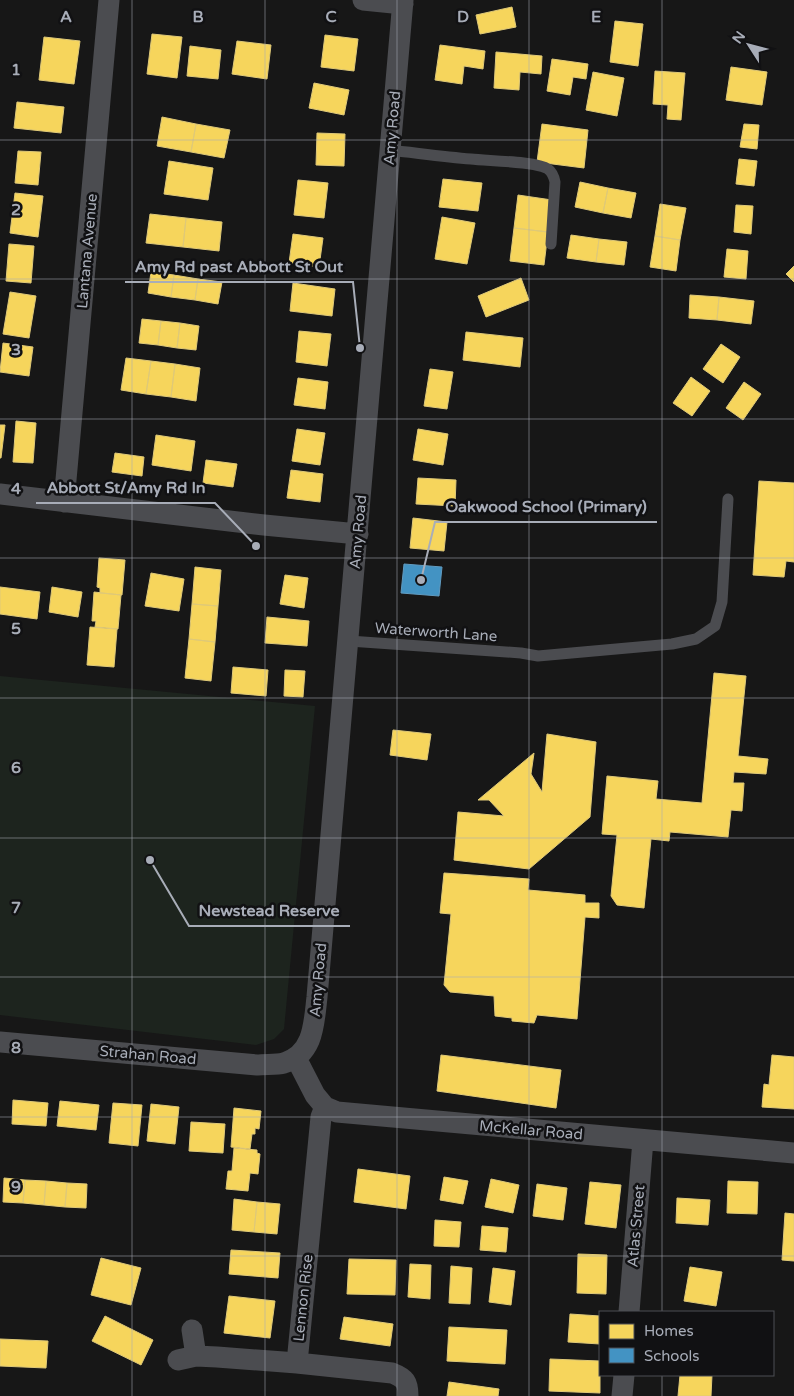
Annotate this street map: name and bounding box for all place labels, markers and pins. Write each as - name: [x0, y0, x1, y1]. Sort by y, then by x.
- callout: Amy Rd past Abbott St Out: [125, 251, 353, 282]
- callout: Abbott St/Amy Rd In: [36, 472, 215, 503]
- callout: Oakwood School (Primary): [435, 491, 657, 522]
- callout: Newstead Reserve: [189, 895, 350, 926]

